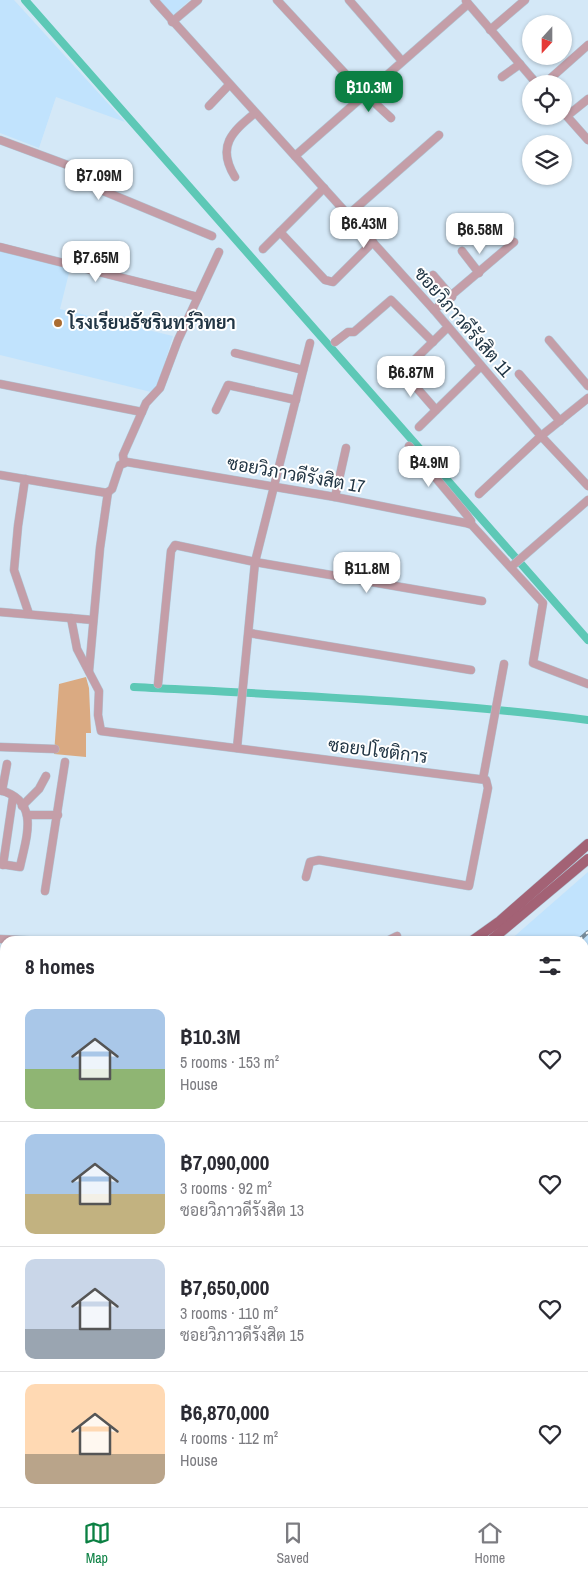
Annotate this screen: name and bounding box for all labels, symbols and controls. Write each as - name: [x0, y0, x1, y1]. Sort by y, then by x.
- north arrow: [522, 15, 572, 65]
- map controls: [522, 15, 572, 185]
- pin: ฿10.3M: [328, 70, 410, 113]
- button: locate: [522, 75, 572, 125]
- text: ฿10.3M: [346, 76, 392, 98]
- button: layers: [522, 135, 572, 185]
- pin: ฿7.09M: [58, 158, 140, 201]
- text: ฿7.09M: [76, 164, 122, 186]
- pin: ฿6.43M: [323, 206, 405, 249]
- text: ฿6.43M: [341, 212, 387, 234]
- pin: ฿6.58M: [439, 212, 521, 255]
- text: ฿6.58M: [457, 218, 503, 240]
- pin: ฿7.65M: [55, 240, 137, 283]
- text: ฿7.65M: [73, 246, 119, 268]
- street label: ซอยวิภาวดีรังสิต 11: [408, 261, 519, 383]
- place label: โรงเรียนธัชรินทร์วิทยา: [67, 310, 236, 335]
- marker: โรงเรียนธัชรินทร์วิทยา: [52, 317, 64, 329]
- pin: ฿6.87M: [370, 356, 452, 398]
- text: ฿6.87M: [388, 361, 434, 383]
- pin: ฿4.9M: [394, 446, 464, 488]
- street label: ซอยวิภาวดีรังสิต 17: [225, 450, 367, 499]
- text: ฿4.9M: [410, 451, 448, 473]
- pin: ฿11.8M: [326, 552, 408, 594]
- text: ฿11.8M: [344, 557, 390, 579]
- street label: ซอยปโชติการ: [327, 732, 430, 769]
- text: 8 homes: [25, 952, 95, 981]
- icon: filters: [536, 952, 564, 980]
- text: ฿10.3M: [180, 1022, 241, 1051]
- icon: home: [65, 1029, 125, 1089]
- icon: heart: [536, 1045, 564, 1073]
- text: 5 rooms · 153 m²: [180, 1051, 279, 1073]
- text: House: [180, 1073, 218, 1095]
- text: ฿7,090,000: [180, 1148, 269, 1177]
- icon: home: [65, 1154, 125, 1214]
- icon: heart: [536, 1170, 564, 1198]
- text: 3 rooms · 92 m²: [180, 1177, 272, 1199]
- text: ซอยวิภาวดีรังสิต 13: [180, 1199, 304, 1221]
- text: ฿7,650,000: [180, 1273, 269, 1302]
- icon: home: [65, 1279, 125, 1339]
- icon: heart: [536, 1295, 564, 1323]
- text: 3 rooms · 110 m²: [180, 1302, 278, 1324]
- text: ซอยวิภาวดีรังสิต 15: [180, 1324, 304, 1346]
- text: ฿6,870,000: [180, 1398, 269, 1427]
- icon: home: [65, 1404, 125, 1464]
- icon: heart: [536, 1420, 564, 1448]
- text: 4 rooms · 112 m²: [180, 1427, 278, 1449]
- text: House: [180, 1449, 218, 1471]
- tab: Map: [83, 1519, 111, 1567]
- tab: Saved: [276, 1519, 309, 1567]
- tab: Home: [475, 1519, 505, 1567]

